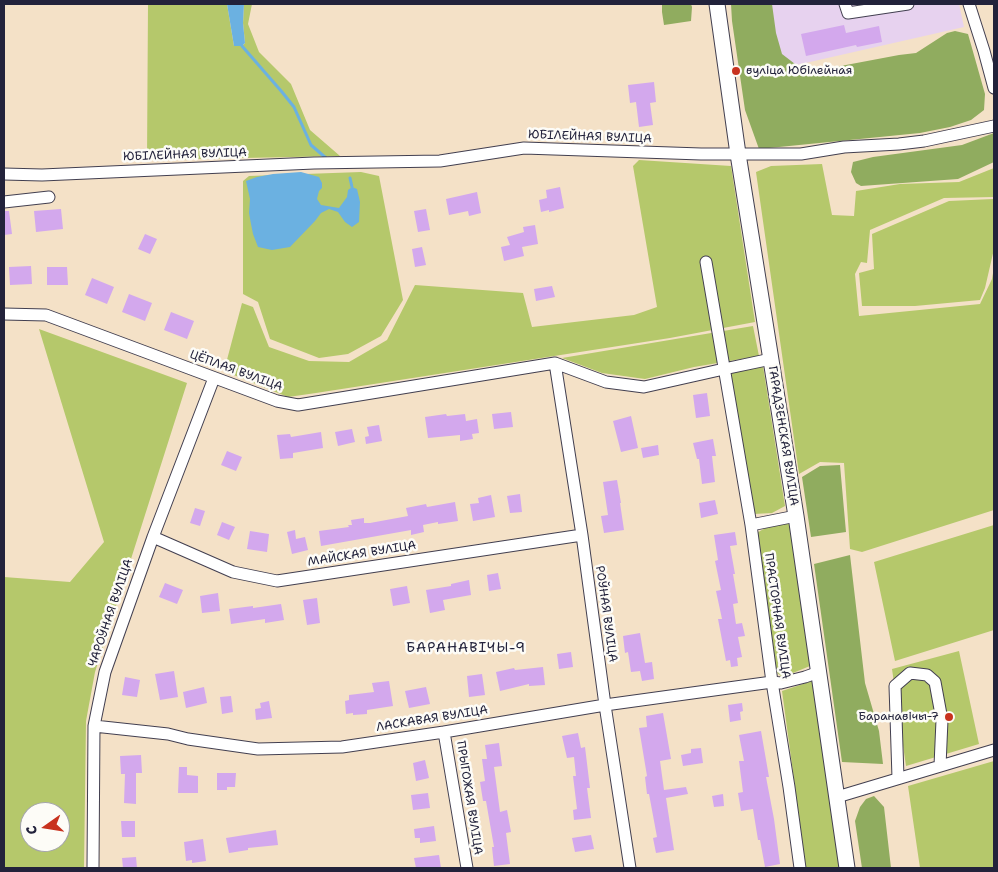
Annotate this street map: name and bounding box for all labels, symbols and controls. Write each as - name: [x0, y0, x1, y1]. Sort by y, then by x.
- place label: вуліца Юбілейная: [746, 64, 852, 78]
- marker: вуліца Юбілейная: [730, 65, 742, 77]
- street label: ЮБІЛЕЙНАЯ ВУЛІЦА: [528, 128, 652, 146]
- street label: ЮБІЛЕЙНАЯ ВУЛІЦА: [123, 146, 247, 164]
- street label: ЦЁПЛАЯ ВУЛІЦА: [188, 348, 284, 394]
- street label: ГАРАДЗЕНСКАЯ ВУЛІЦА: [765, 365, 801, 507]
- street label: МАЙСКАЯ ВУЛІЦА: [307, 538, 417, 570]
- street label: ПРАСТОРНАЯ ВУЛІЦА: [761, 552, 793, 680]
- street label: ЧАРОЎНАЯ ВУЛІЦА: [86, 557, 136, 669]
- street label: РОЎНАЯ ВУЛІЦА: [592, 565, 620, 663]
- district label: БАРАНАВІЧЫ-9: [404, 640, 528, 656]
- street label: ЛАСКАВАЯ ВУЛІЦА: [375, 703, 489, 735]
- place label: Баранавічы-7: [858, 710, 939, 724]
- marker: Баранавічы-7: [943, 711, 955, 723]
- street label: ПРЫГОЖАЯ ВУЛІЦА: [453, 740, 485, 856]
- north arrow: [20, 802, 70, 852]
- text: С: [22, 824, 41, 836]

